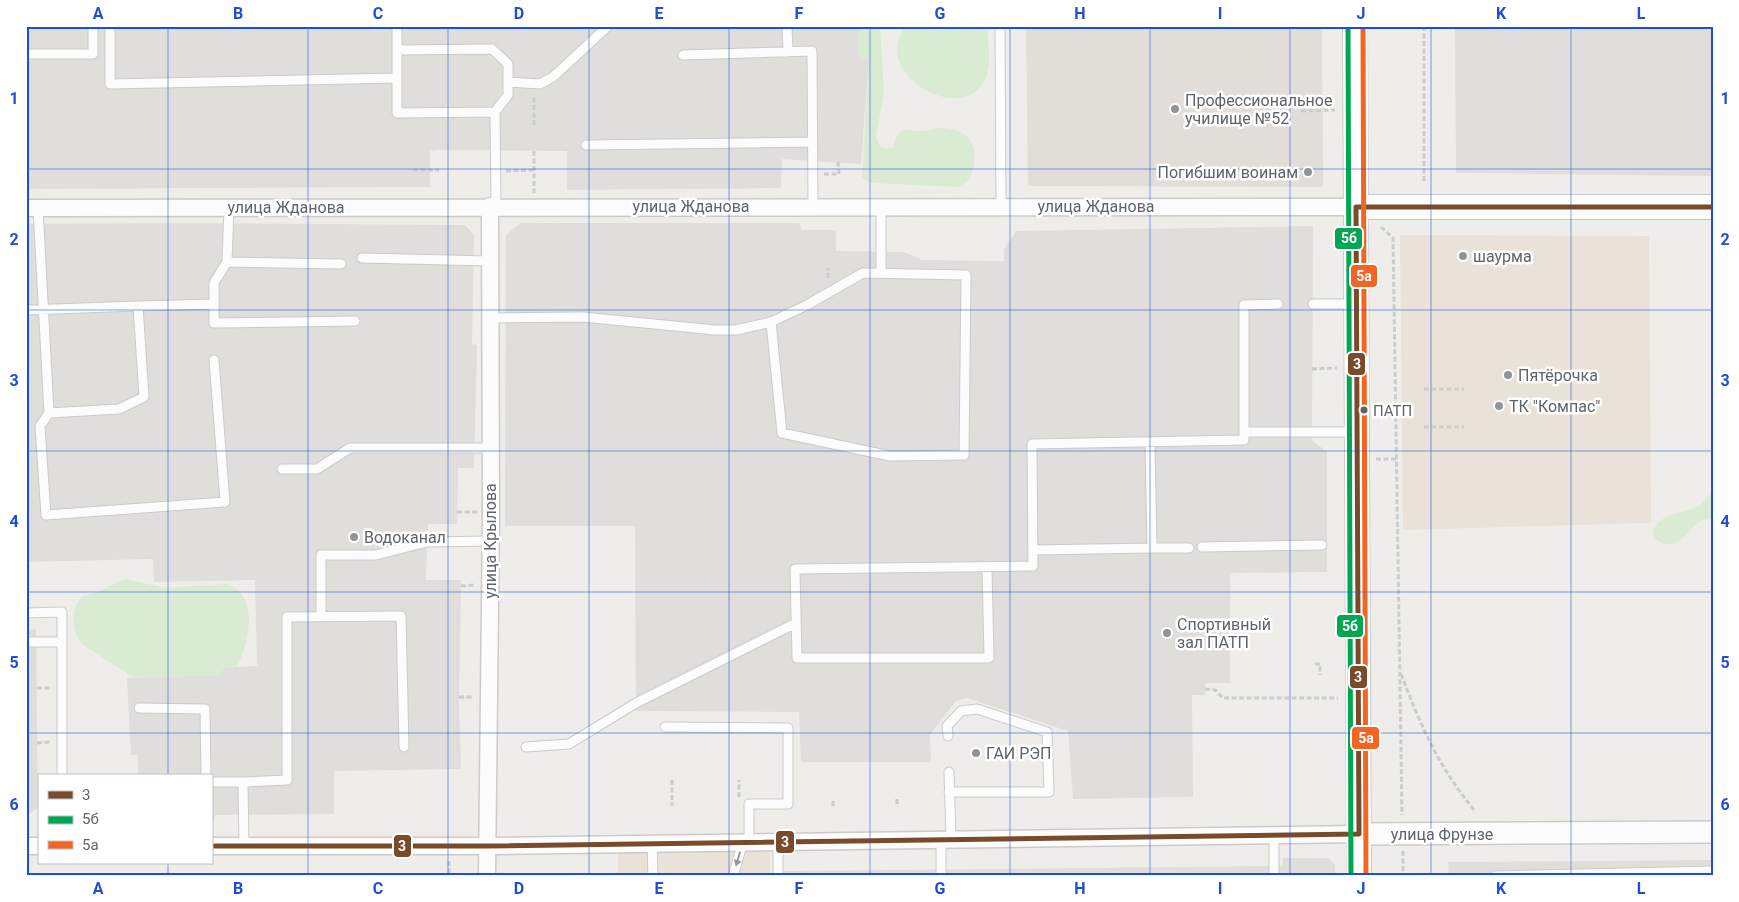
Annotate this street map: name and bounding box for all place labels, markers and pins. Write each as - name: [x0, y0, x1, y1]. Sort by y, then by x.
- place label: Профессиональное училище №52: [1185, 91, 1332, 128]
- marker: Профессиональное училище №52: [1169, 103, 1181, 115]
- place label: Погибшим воинам: [1157, 163, 1298, 182]
- marker: Погибшим воинам: [1302, 166, 1314, 178]
- place label: шаурма: [1473, 247, 1532, 266]
- marker: шаурма: [1457, 250, 1469, 262]
- place label: Пятёрочка: [1518, 366, 1598, 385]
- marker: Пятёрочка: [1502, 369, 1514, 381]
- place label: ТК "Компас": [1509, 397, 1600, 416]
- marker: ТК "Компас": [1493, 400, 1505, 412]
- place label: ПАТП: [1373, 402, 1412, 420]
- marker: ПАТП: [1359, 405, 1369, 415]
- place label: Водоканал: [364, 528, 446, 547]
- marker: Водоканал: [348, 531, 360, 543]
- place label: Спортивный зал ПАТП: [1177, 615, 1271, 652]
- marker: Спортивный зал ПАТП: [1161, 627, 1173, 639]
- place label: ГАИ РЭП: [986, 744, 1052, 763]
- marker: ГАИ РЭП: [970, 747, 982, 759]

